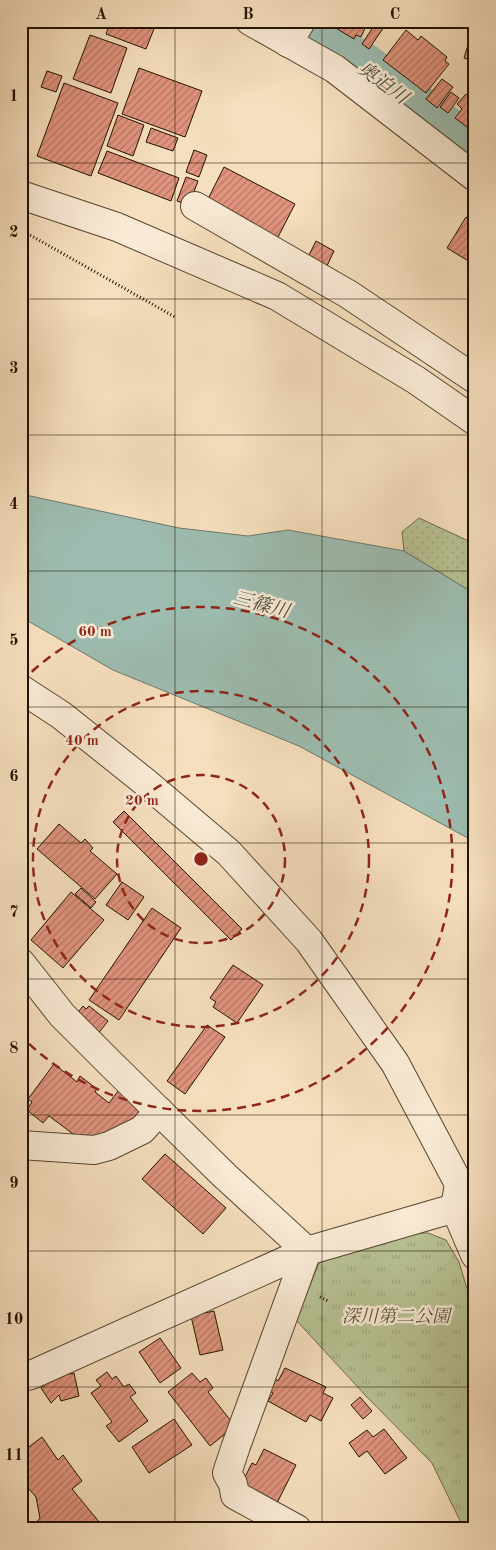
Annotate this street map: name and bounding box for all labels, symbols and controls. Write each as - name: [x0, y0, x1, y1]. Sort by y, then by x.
- text: A: [95, 7, 107, 23]
- text: B: [242, 7, 254, 23]
- text: C: [390, 7, 400, 23]
- water label: 奥迫川: [353, 57, 414, 110]
- text: 1: [9, 89, 19, 105]
- text: 2: [9, 225, 19, 241]
- text: 3: [9, 361, 19, 377]
- text: 4: [9, 497, 19, 513]
- water label: 三篠川: [231, 588, 293, 623]
- text: 60 m: [78, 625, 112, 640]
- text: 5: [9, 633, 19, 649]
- text: 40 m: [65, 734, 99, 749]
- text: 6: [9, 769, 19, 785]
- text: 20 m: [125, 794, 159, 809]
- centre of rings: [192, 850, 210, 868]
- text: 7: [9, 905, 19, 921]
- text: 8: [9, 1041, 19, 1057]
- text: 9: [9, 1176, 19, 1192]
- park label: 深川第二公園: [342, 1306, 453, 1326]
- text: 10: [5, 1312, 23, 1328]
- text: 11: [5, 1448, 23, 1464]

